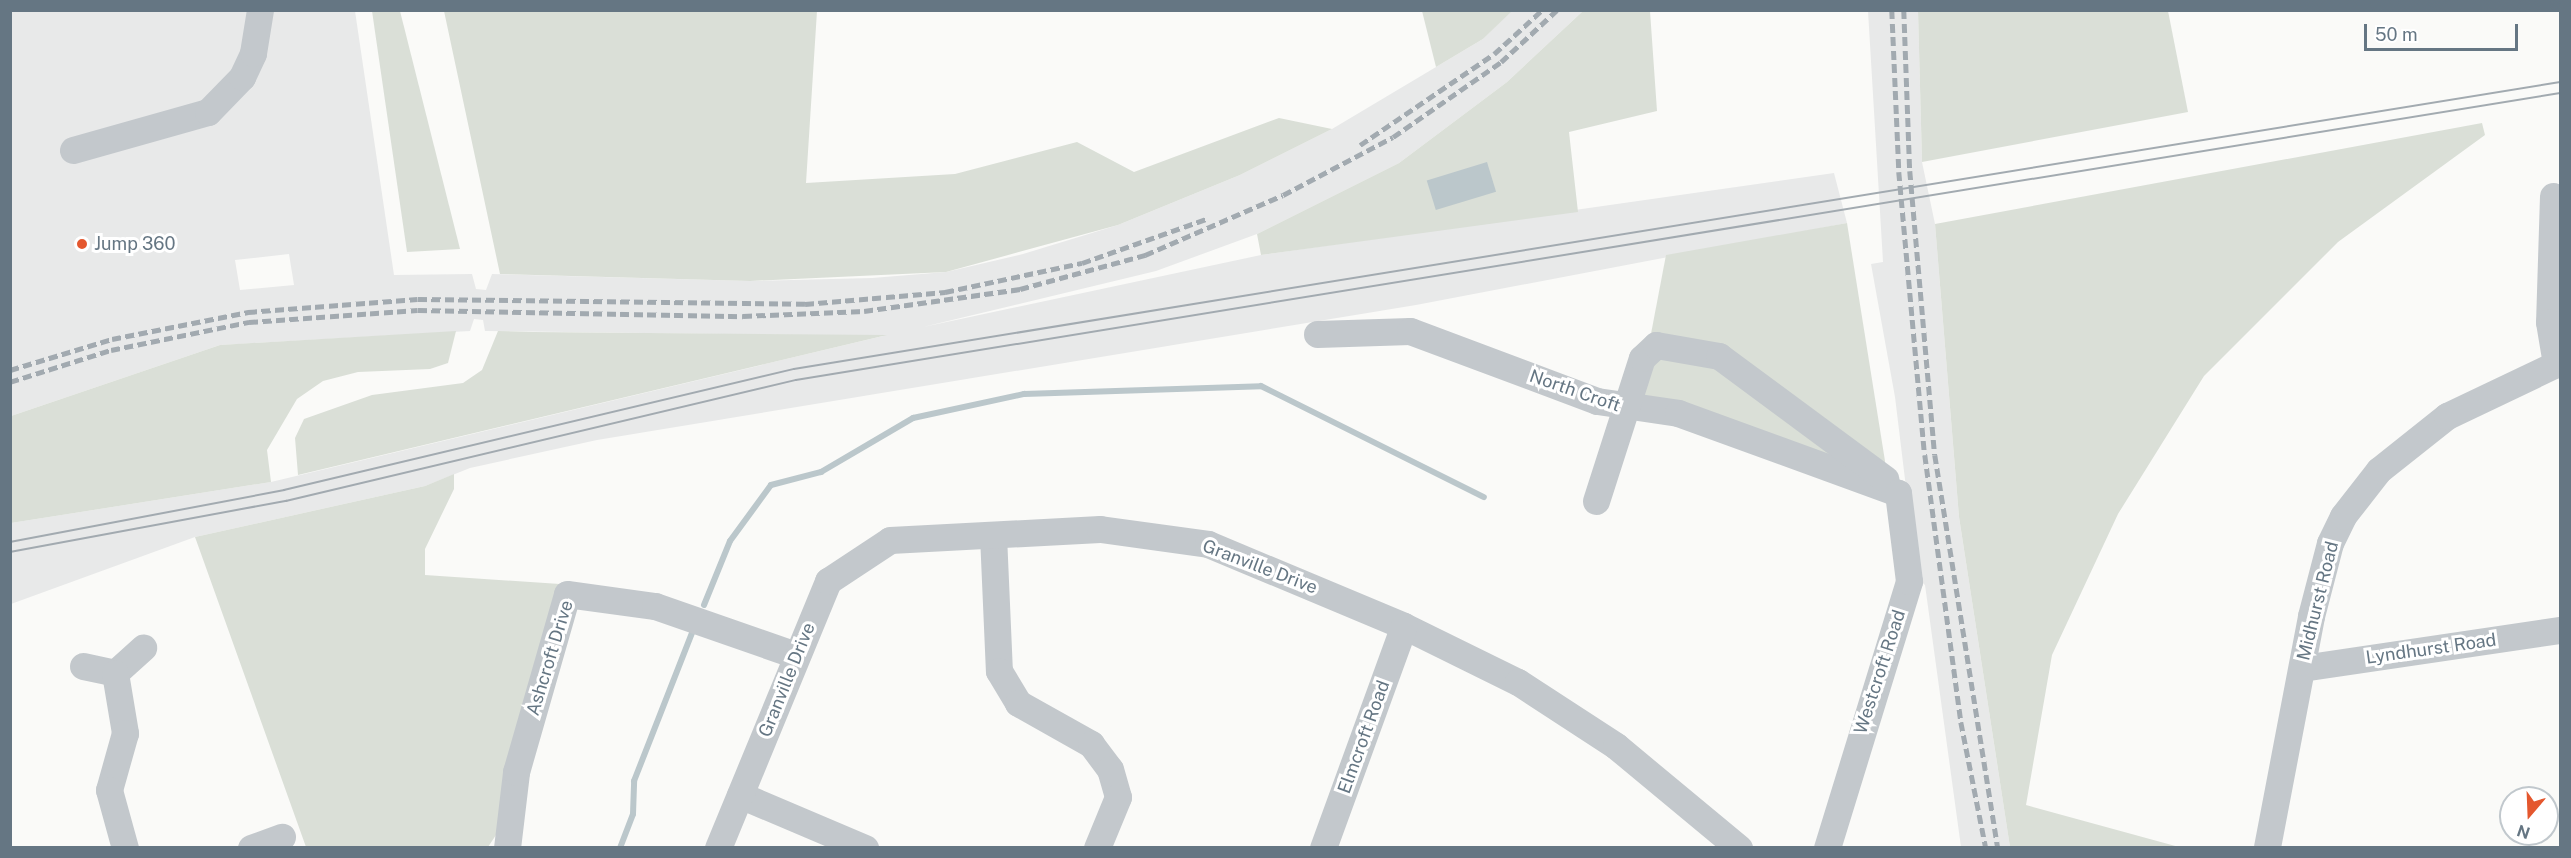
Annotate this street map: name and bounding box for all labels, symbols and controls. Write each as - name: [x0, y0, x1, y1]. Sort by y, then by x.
- scale bar: [2367, 12, 2522, 50]
- text: 50 m: [2375, 24, 2418, 45]
- place label: Jump 360: [94, 233, 176, 255]
- marker: Jump 360: [75, 237, 89, 251]
- street label: North Croft: [1527, 365, 1623, 417]
- street label: Granville Drive: [1199, 535, 1321, 599]
- street label: Midhurst Road: [2293, 539, 2343, 663]
- street label: Ashcroft Drive: [522, 598, 578, 718]
- street label: Westcroft Road: [1850, 607, 1910, 737]
- street label: Granville Drive: [754, 620, 820, 740]
- street label: Lyndhurst Road: [2364, 629, 2498, 669]
- street label: Elmcroft Road: [1334, 677, 1394, 797]
- north arrow: [2499, 786, 2559, 846]
- text: N: [2515, 821, 2533, 843]

